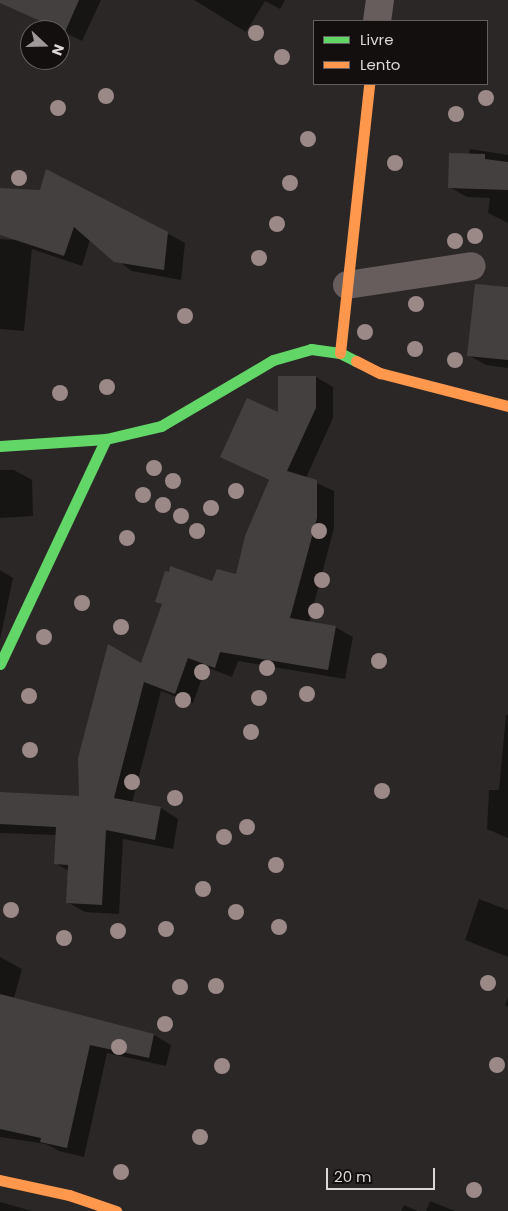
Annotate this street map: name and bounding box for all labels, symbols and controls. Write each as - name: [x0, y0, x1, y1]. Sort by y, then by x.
- north arrow: [20, 20, 70, 70]
- legend: [313, 20, 488, 85]
- text: Livre: [360, 29, 393, 50]
- text: N: [47, 42, 69, 59]
- text: Lento: [360, 54, 400, 75]
- scale bar: [328, 1158, 437, 1190]
- text: 20 m: [334, 1166, 372, 1187]

